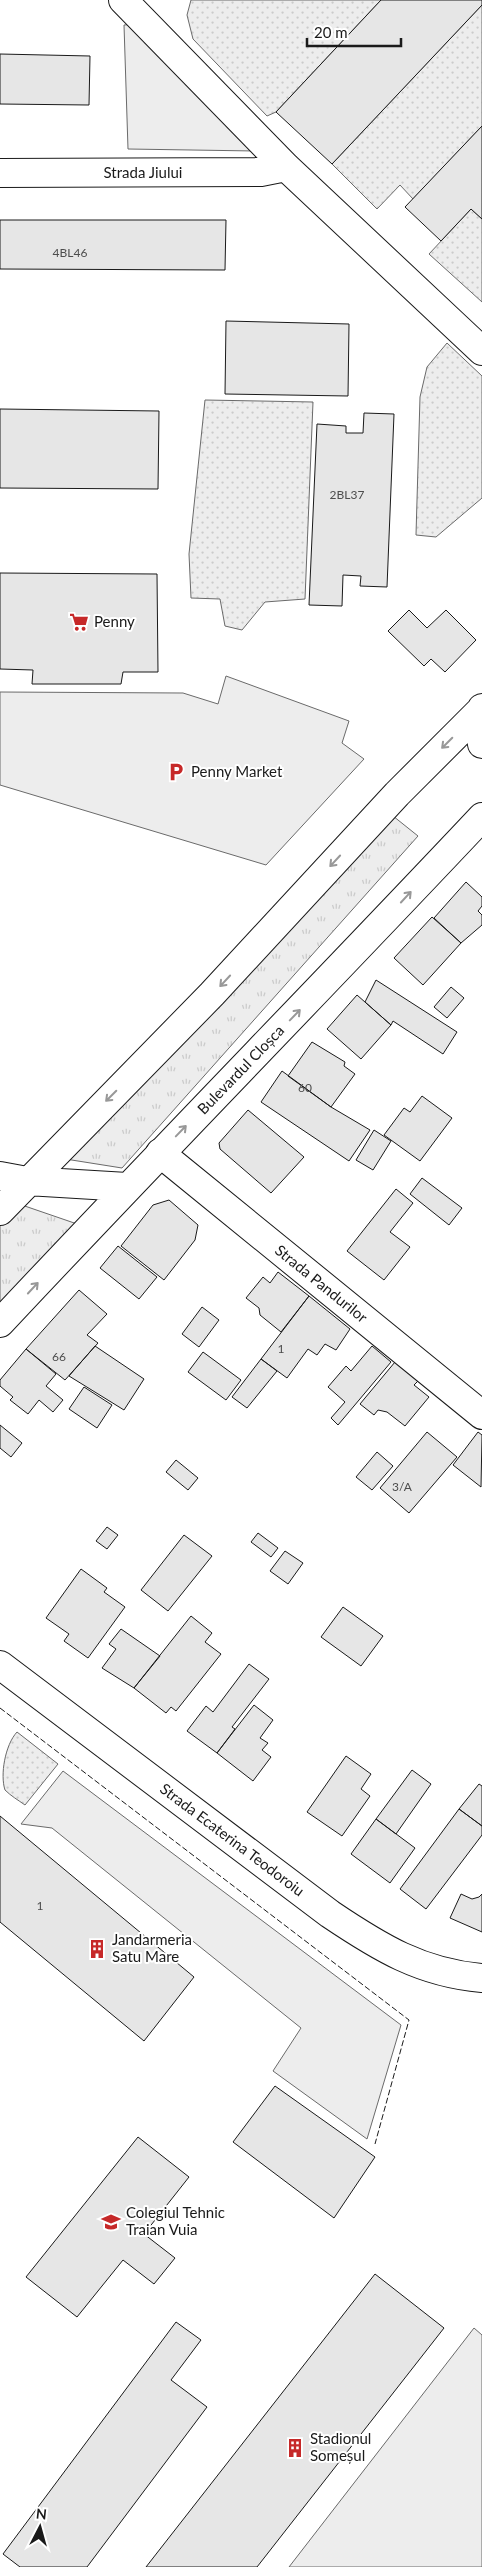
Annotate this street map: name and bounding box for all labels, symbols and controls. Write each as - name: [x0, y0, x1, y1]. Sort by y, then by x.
- scale bar: [307, 15, 401, 47]
- text: 20 m: [314, 23, 348, 41]
- street label: Strada Jiului: [104, 163, 182, 181]
- house number: 4BL46: [53, 245, 87, 260]
- house number: 2BL37: [330, 487, 364, 502]
- supermarket icon: Penny: [68, 611, 90, 633]
- place label: Penny: [94, 612, 135, 630]
- one-way arrow: [441, 737, 453, 750]
- parking icon: Penny Market: [165, 761, 187, 783]
- place label: Penny Market: [191, 762, 283, 780]
- one-way arrow: [329, 854, 341, 867]
- one-way arrow: [400, 891, 412, 904]
- one-way arrow: [219, 974, 231, 987]
- one-way arrow: [289, 1009, 301, 1022]
- street label: Bulevardul Cloșca: [193, 1021, 287, 1118]
- house number: 60: [298, 1080, 312, 1095]
- one-way arrow: [105, 1090, 117, 1103]
- one-way arrow: [175, 1125, 187, 1138]
- street label: Strada Pandurilor: [272, 1240, 372, 1326]
- one-way arrow: [27, 1281, 39, 1294]
- house number: 1: [278, 1341, 285, 1356]
- house number: 66: [52, 1349, 66, 1364]
- house number: 3/A: [392, 1479, 413, 1494]
- street label: Strada Ecaterina Teodoroiu: [157, 1779, 308, 1899]
- house number: 1: [37, 1898, 44, 1913]
- place label: Jandarmeria Satu Mare: [112, 1930, 192, 1965]
- building icon: Jandarmeria Satu Mare: [86, 1938, 108, 1960]
- place label: Colegiul Tehnic Traian Vuia: [126, 2203, 225, 2238]
- school or university icon: Colegiul Tehnic Traian Vuia: [100, 2211, 122, 2233]
- place label: Stadionul Someșul: [310, 2429, 371, 2464]
- building icon: Stadionul Someșul: [284, 2437, 306, 2459]
- north arrow: [15, 2502, 65, 2552]
- text: N: [35, 2505, 48, 2523]

